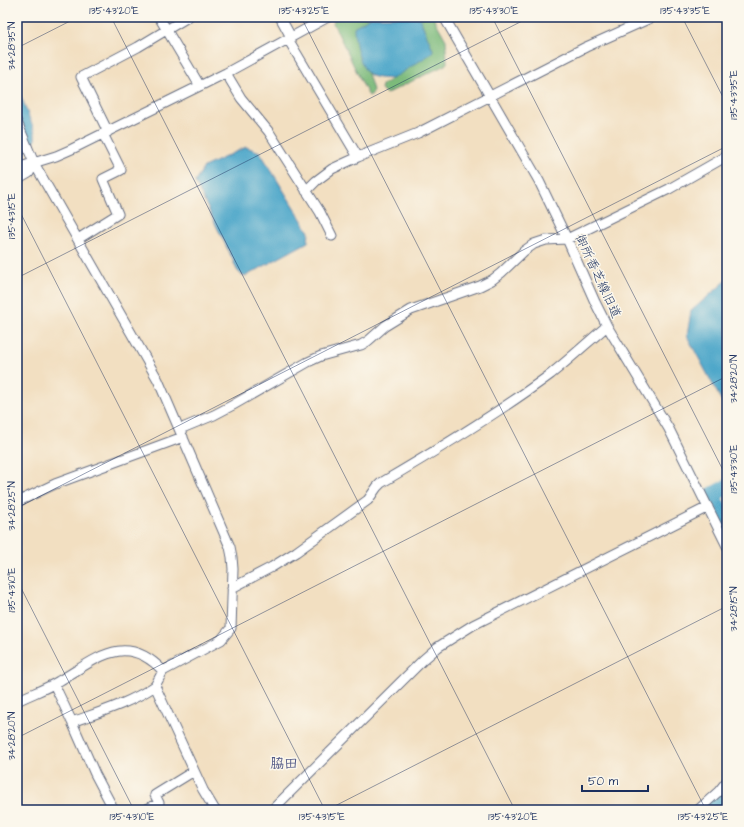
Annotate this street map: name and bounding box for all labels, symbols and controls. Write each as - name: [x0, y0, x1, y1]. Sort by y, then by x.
- text: 135°43'20"E: [89, 4, 139, 18]
- text: 135°43'25"E: [279, 4, 329, 18]
- text: 135°43'30"E: [470, 4, 518, 18]
- text: 135°43'35"E: [660, 4, 710, 18]
- text: 34°28'35"N: [5, 22, 19, 70]
- text: 135°43'35"E: [727, 70, 741, 120]
- text: 135°43'15"E: [5, 193, 19, 239]
- street label: 御所香芝線旧道: [571, 231, 625, 321]
- text: 34°28'20"N: [727, 355, 741, 403]
- text: 135°43'30"E: [727, 445, 741, 493]
- text: 34°28'25"N: [5, 481, 19, 531]
- text: 135°43'10"E: [5, 567, 19, 613]
- text: 34°28'15"N: [727, 587, 741, 631]
- text: 34°28'20"N: [5, 712, 19, 760]
- district label: 脇田: [270, 754, 298, 774]
- scale bar: [582, 767, 648, 793]
- text: 50 m: [588, 773, 619, 790]
- text: 135°43'10"E: [109, 810, 155, 824]
- text: 135°43'15"E: [299, 810, 345, 824]
- text: 135°43'20"E: [488, 810, 538, 824]
- text: 135°43'25"E: [678, 810, 728, 824]

